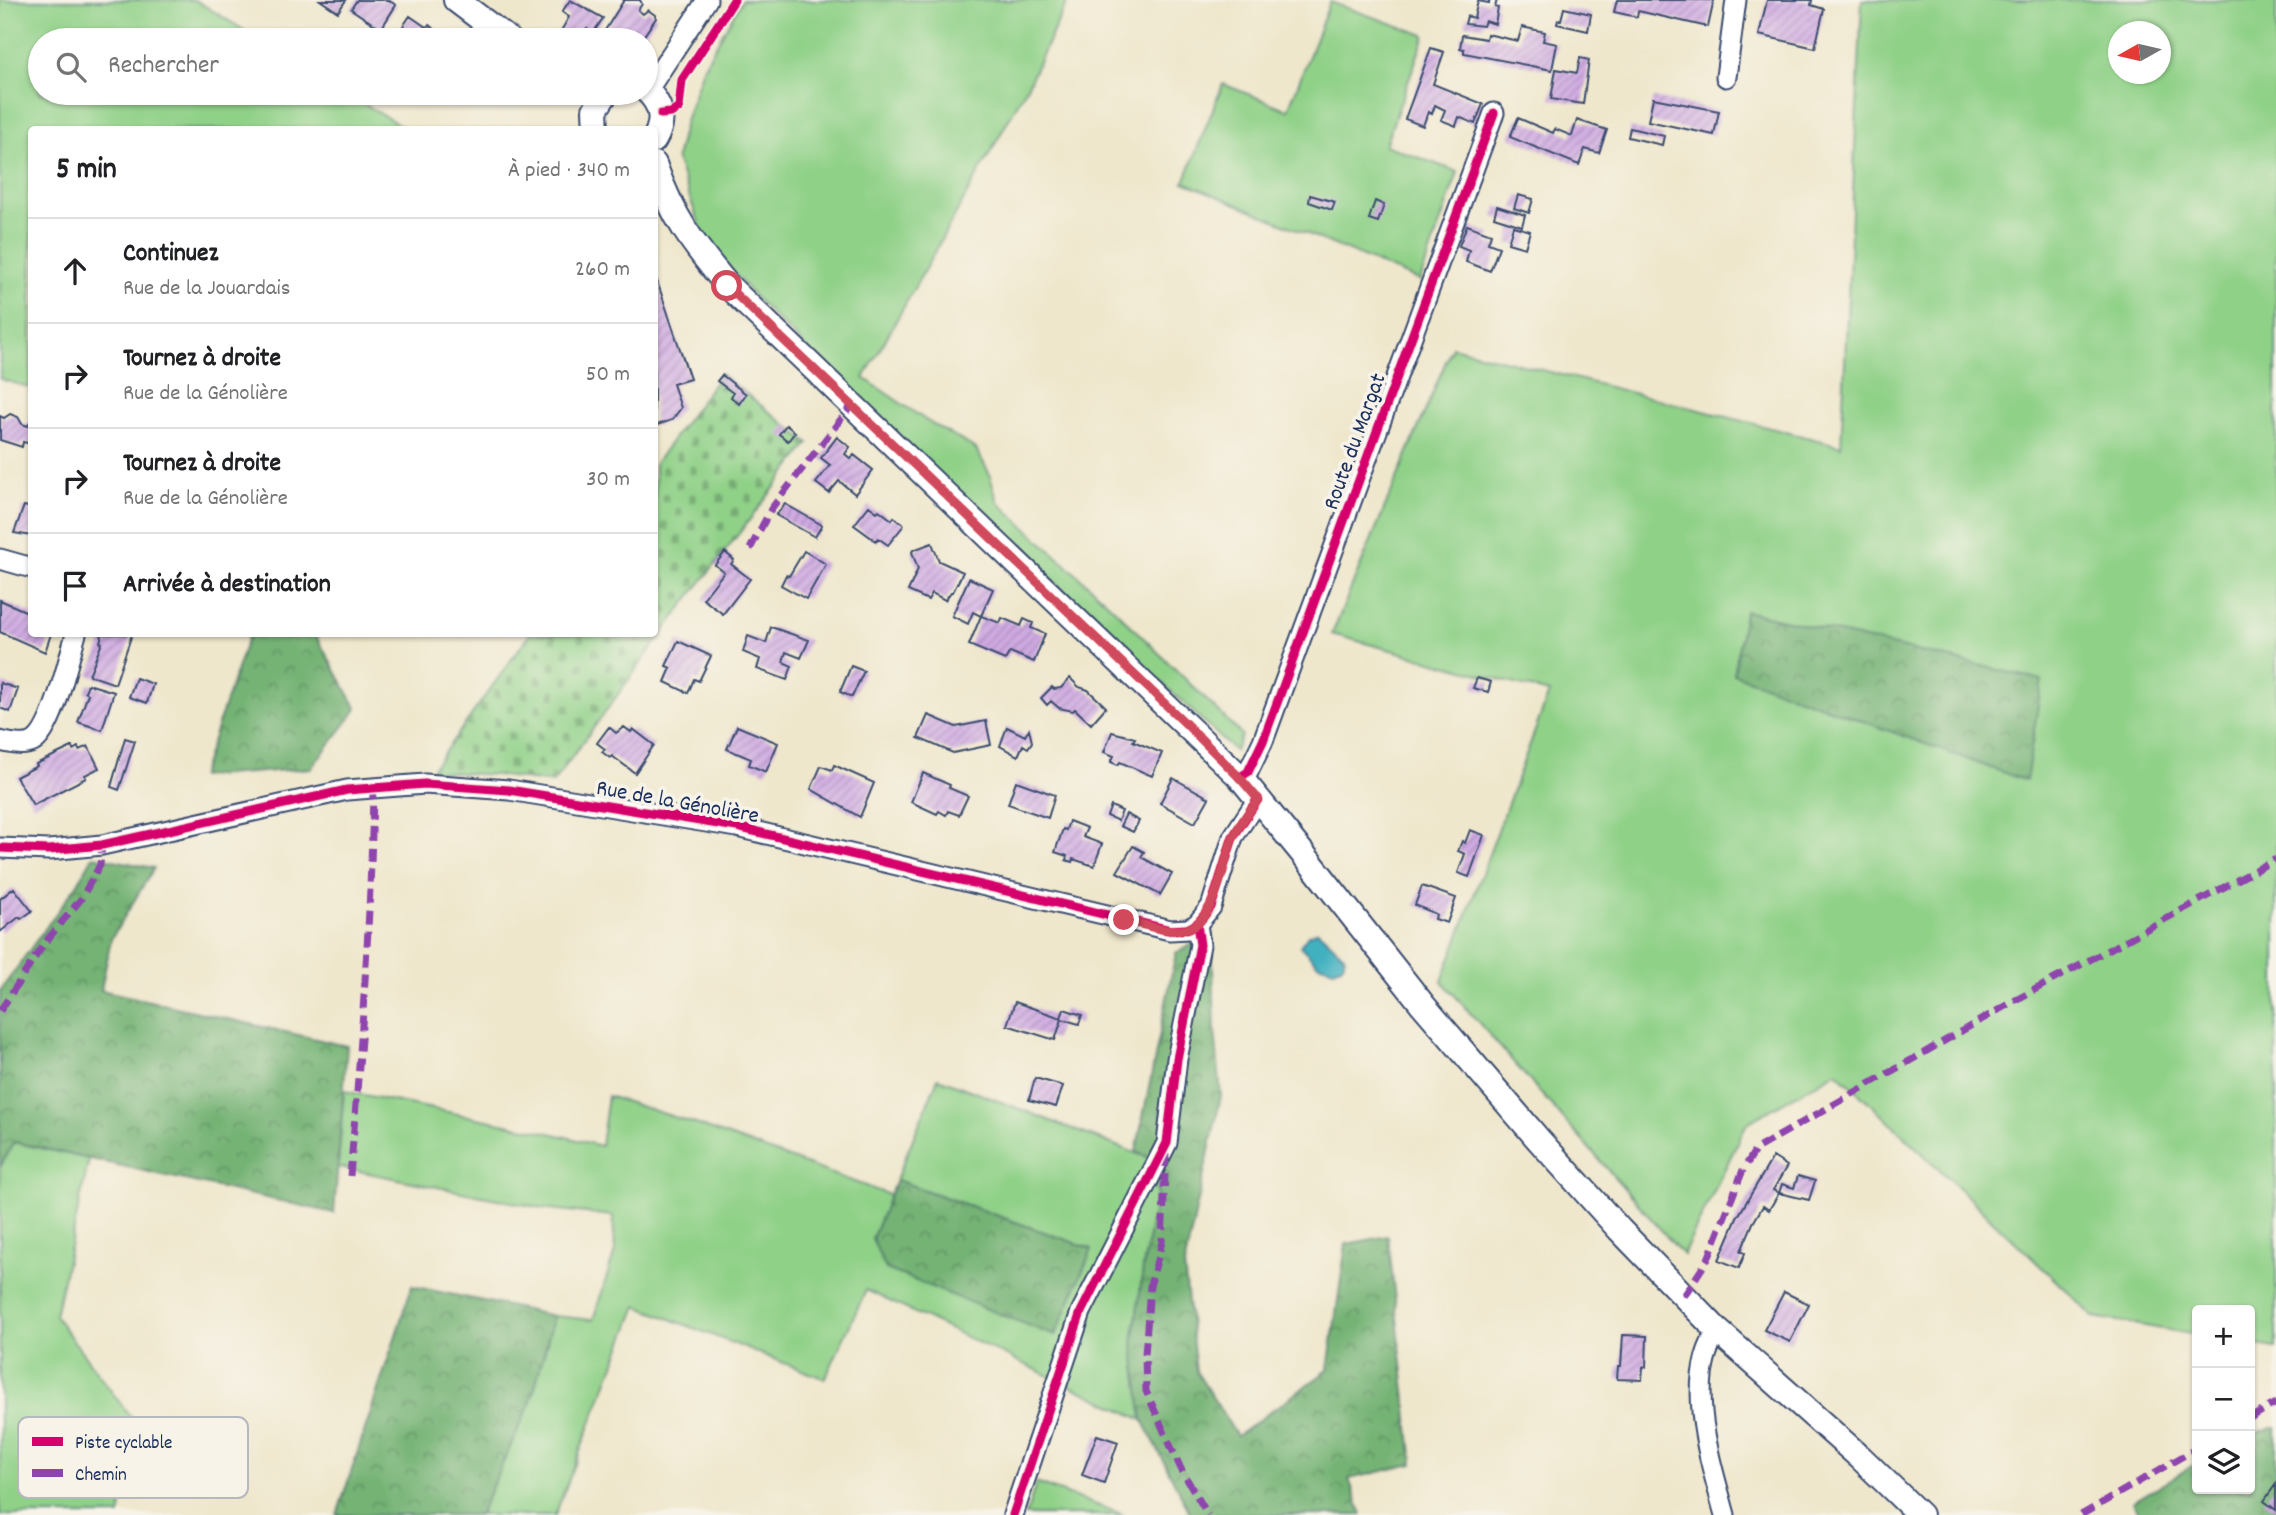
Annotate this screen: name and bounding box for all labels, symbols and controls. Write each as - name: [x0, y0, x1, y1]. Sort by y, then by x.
- north arrow: [2108, 21, 2171, 84]
- search box: [28, 28, 658, 105]
- icon: search: [52, 48, 90, 86]
- text: Rechercher: [108, 48, 219, 85]
- text: 5 min: [56, 150, 117, 193]
- text: À pied · 340 m: [508, 155, 630, 188]
- text: Continuez: [123, 236, 218, 273]
- icon: ahead: [56, 252, 94, 290]
- text: 260 m: [575, 254, 630, 287]
- route start: [711, 270, 742, 301]
- text: Rue de la Jouardais: [123, 273, 291, 306]
- text: Tournez à droite: [123, 341, 281, 378]
- icon: right: [56, 357, 94, 395]
- text: 50 m: [586, 359, 630, 392]
- street label: Route du Margat: [1316, 369, 1396, 515]
- text: Rue de la Génolière: [123, 378, 288, 411]
- text: Tournez à droite: [123, 446, 281, 483]
- icon: right: [56, 462, 94, 500]
- text: 30 m: [586, 464, 630, 497]
- text: Rue de la Génolière: [123, 483, 288, 516]
- icon: arrive: [56, 567, 94, 605]
- text: Arrivée à destination: [123, 567, 331, 604]
- street label: Rue de la Génolière: [593, 773, 761, 834]
- route end: [1108, 904, 1139, 935]
- map controls: [2192, 1305, 2255, 1494]
- button: +: [2192, 1305, 2255, 1368]
- button: −: [2192, 1368, 2255, 1431]
- legend: [18, 1417, 248, 1498]
- text: Piste cyclable: [75, 1431, 172, 1458]
- button: layers: [2192, 1431, 2255, 1494]
- text: Chemin: [75, 1463, 127, 1490]

